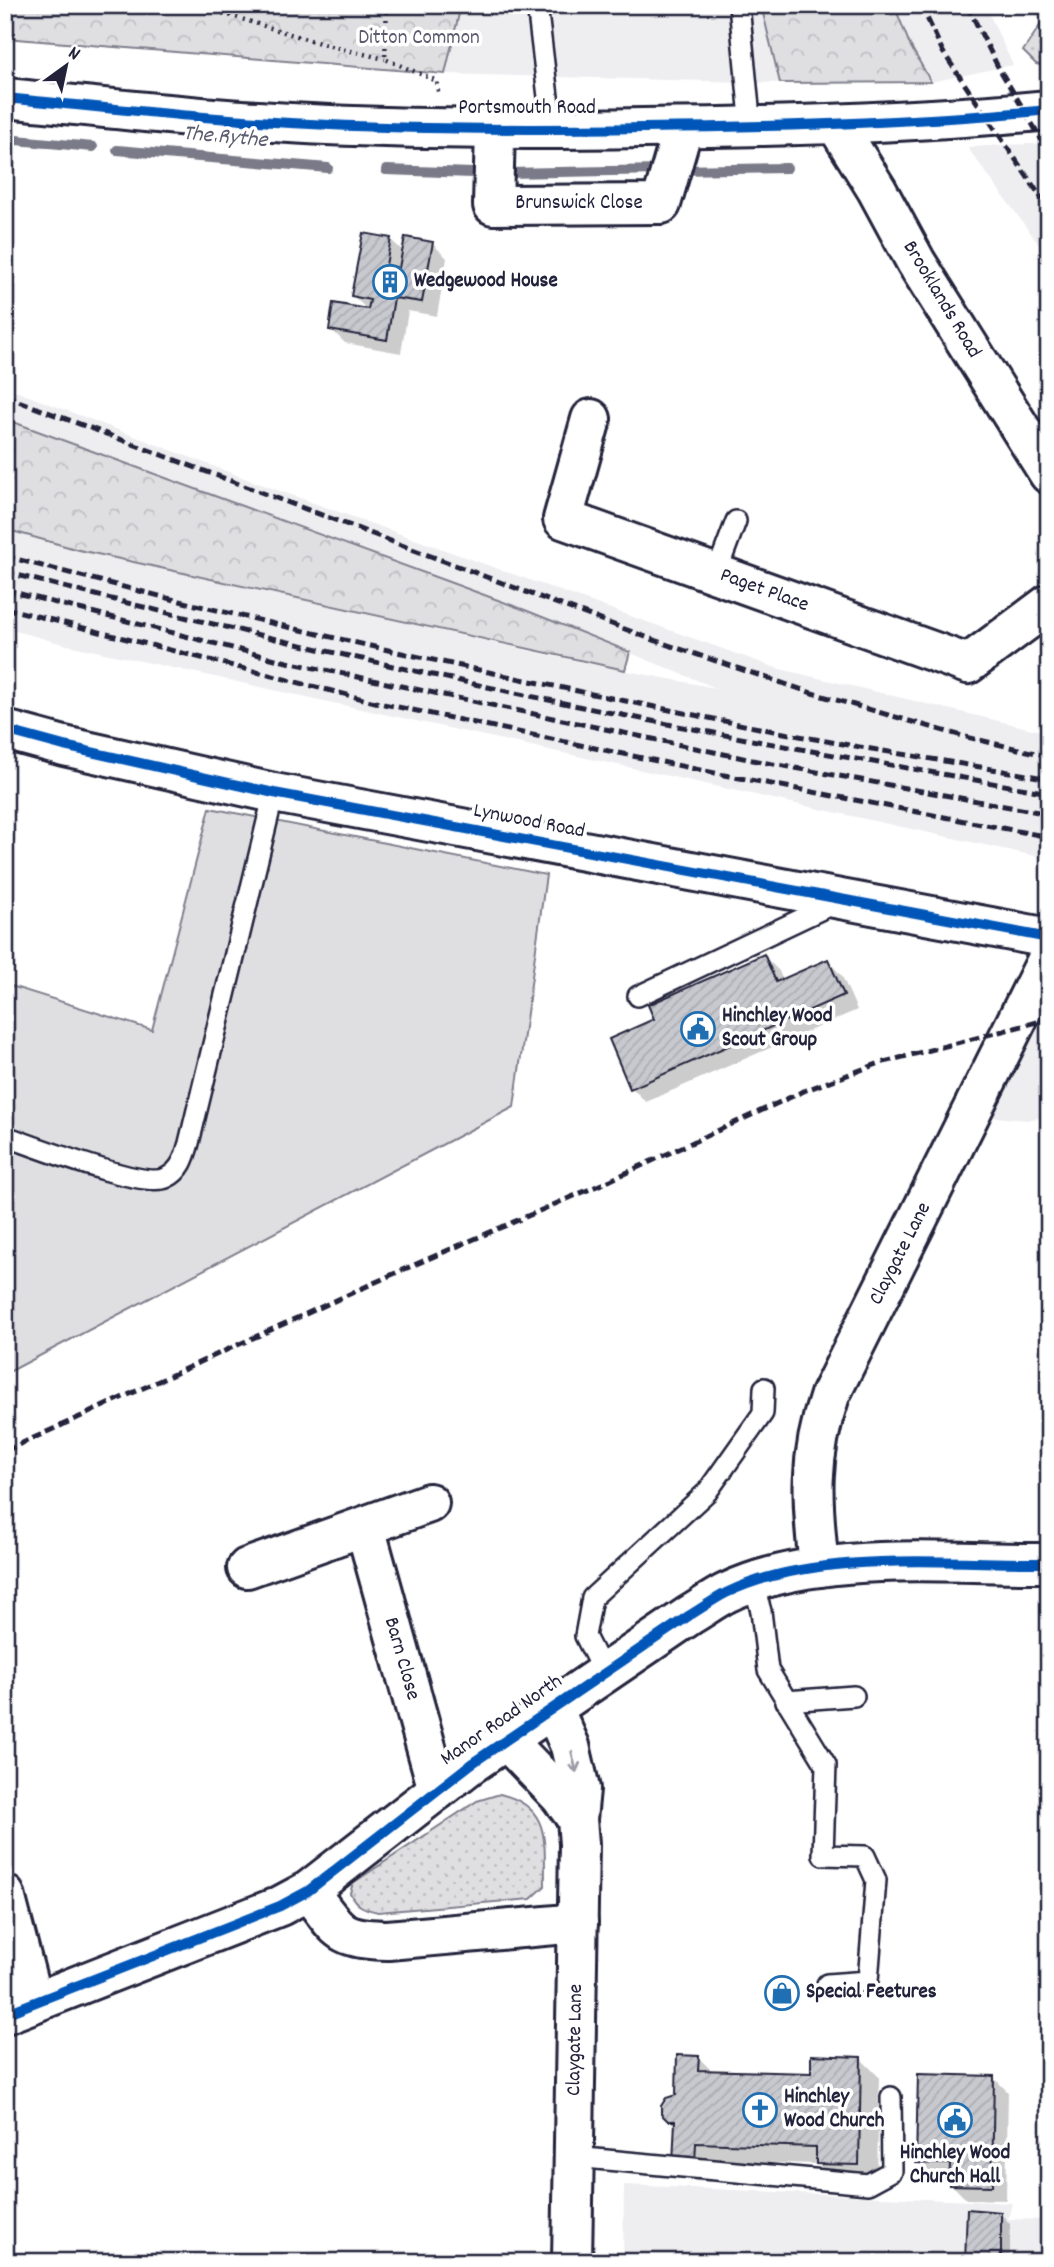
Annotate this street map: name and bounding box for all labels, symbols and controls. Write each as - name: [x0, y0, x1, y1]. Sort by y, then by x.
- park label: Ditton Common: [358, 24, 480, 54]
- north arrow: [32, 32, 102, 102]
- text: N: [62, 41, 85, 69]
- street label: Portsmouth Road: [458, 94, 596, 124]
- water label: The Rythe: [181, 118, 271, 158]
- street label: Brunswick Close: [515, 189, 643, 219]
- street label: Brooklands Road: [894, 236, 988, 364]
- building icon: Wedgewood House: [371, 263, 409, 301]
- place label: Wedgewood House: [414, 267, 558, 297]
- street label: Paget Place: [715, 561, 813, 621]
- street label: Lynwood Road: [471, 797, 587, 847]
- place label: Hinchley Wood Scout Group: [722, 1002, 833, 1056]
- public building icon: Hinchley Wood Scout Group: [679, 1010, 717, 1048]
- street label: Claygate Lane: [862, 1197, 940, 1311]
- street label: Barn Close: [375, 1614, 427, 1704]
- street label: Manor Road North: [435, 1668, 569, 1774]
- one-way arrow: [567, 1750, 581, 1773]
- shop icon: Special Feetures: [763, 1974, 801, 2012]
- place label: Special Feetures: [806, 1978, 937, 2008]
- street label: Claygate Lane: [560, 1984, 592, 2096]
- place label: Hinchley Wood Church: [784, 2083, 885, 2137]
- church icon: Hinchley Wood Church: [741, 2091, 779, 2129]
- public building icon: Hinchley Wood Church Hall: [936, 2101, 974, 2139]
- place label: Hinchley Wood Church Hall: [900, 2139, 1010, 2193]

